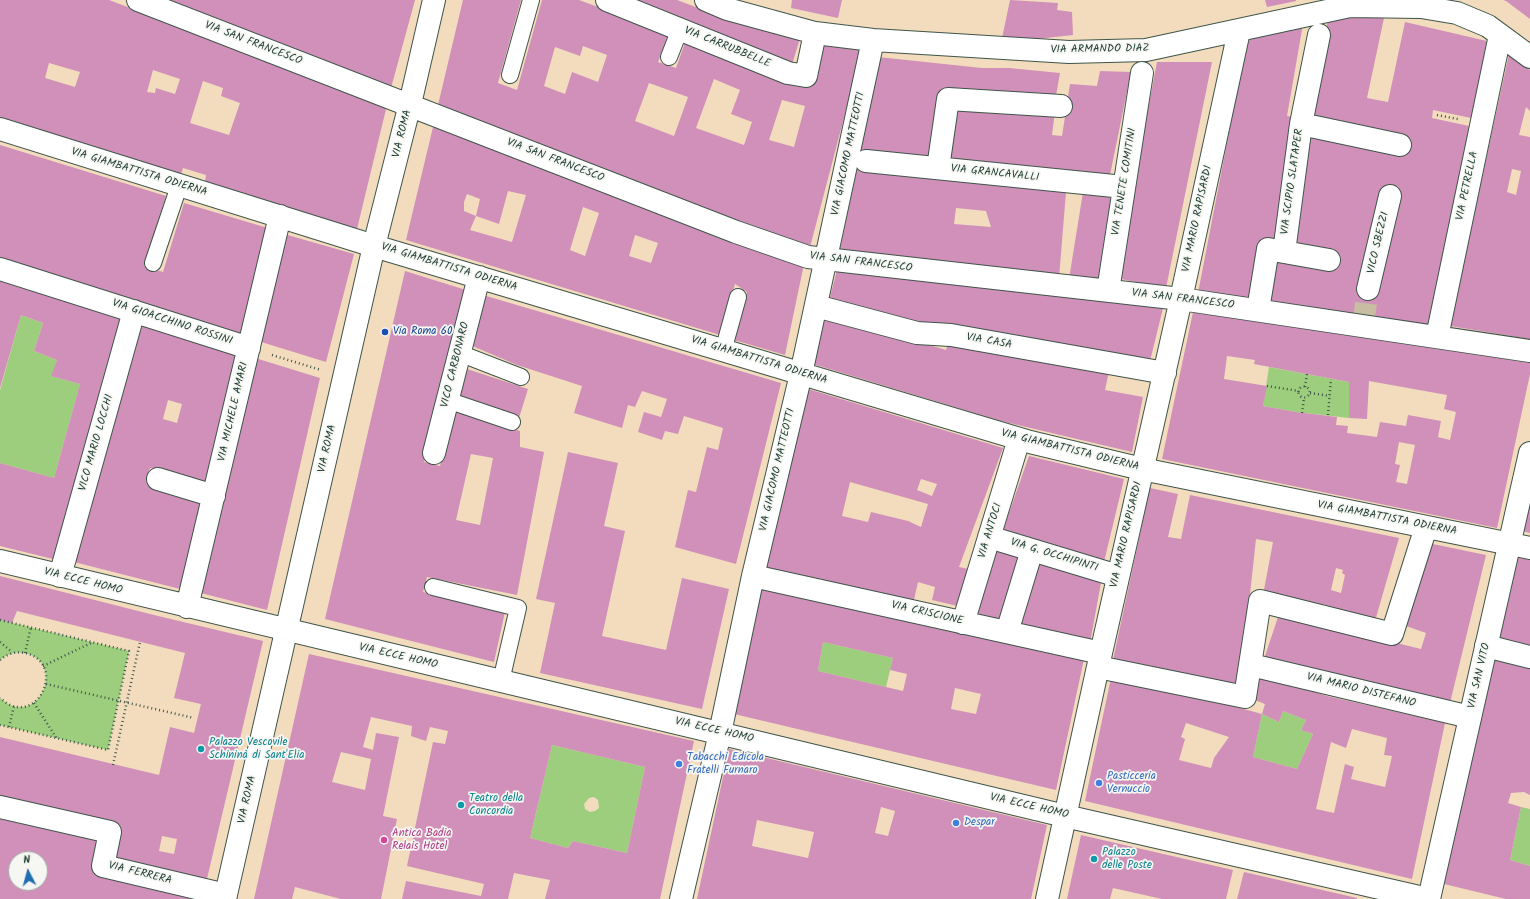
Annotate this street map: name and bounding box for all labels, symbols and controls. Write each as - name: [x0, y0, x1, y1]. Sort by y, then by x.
- street label: VIA SAN FRANCESCO: [202, 19, 304, 69]
- street label: VIA CARRUBBELLE: [682, 25, 772, 71]
- street label: VIA ARMANDO DIAZ: [1051, 43, 1149, 57]
- street label: VIA GIACOMO MATTEOTTI: [829, 91, 869, 217]
- street label: VIA ROMA: [391, 109, 415, 159]
- street label: VIA TENETE COMITINI: [1110, 127, 1140, 237]
- street label: VIA SCIPIO SLATAPER: [1279, 128, 1307, 236]
- street label: VIA SAN FRANCESCO: [504, 136, 606, 186]
- street label: VIA GIAMBATTISTA ODIERNA: [69, 146, 209, 200]
- street label: VIA PETRELLA: [1454, 150, 1482, 222]
- street label: VIA GRANCAVALLI: [950, 163, 1040, 185]
- street label: VIA MARIO RAPISARDI: [1180, 164, 1216, 274]
- street label: VICO SBEZZI: [1365, 211, 1393, 275]
- street label: VIA GIAMBATTISTA ODIERNA: [379, 241, 519, 295]
- street label: VIA SAN FRANCESCO: [809, 250, 913, 276]
- street label: VIA SAN FRANCESCO: [1131, 287, 1235, 313]
- street label: VIA GIOACCHINO ROSSINI: [110, 297, 234, 349]
- street label: VICO CARBONARO: [439, 321, 473, 409]
- place label: Via Roma 60: [393, 325, 452, 339]
- marker: Via Roma 60: [380, 327, 390, 337]
- street label: VIA CASA: [965, 331, 1013, 353]
- street label: VIA GIAMBATTISTA ODIERNA: [689, 334, 829, 388]
- street label: VIA MICHELE AMARI: [216, 361, 252, 463]
- street label: VICO MARIO LOCCHI: [77, 393, 117, 493]
- street label: VIA GIACOMO MATTEOTTI: [757, 407, 799, 533]
- street label: VIA ROMA: [316, 424, 340, 474]
- street label: VIA GIAMBATTISTA ODIERNA: [1000, 427, 1140, 475]
- street label: VIA MARIO RAPISARDI: [1108, 481, 1146, 589]
- street label: VIA GIAMBATTISTA ODIERNA: [1316, 499, 1458, 539]
- street label: VIA ANTOCI: [976, 502, 1006, 560]
- street label: VIA G. OCCHIPINTI: [1009, 536, 1099, 576]
- street label: VIA ECCE HOMO: [42, 566, 124, 598]
- street label: VIA CRISCIONE: [890, 599, 964, 629]
- street label: VIA ECCE HOMO: [357, 642, 439, 672]
- street label: VIA SAN VITO: [1466, 642, 1494, 710]
- street label: VIA MARIO DISTEFANO: [1305, 671, 1417, 711]
- street label: VIA ECCE HOMO: [673, 716, 755, 746]
- place label: Palazzo Vescovile Schininà di Sant'Elia: [209, 736, 304, 762]
- marker: Palazzo Vescovile Schininà di Sant'Elia: [196, 744, 206, 754]
- place label: Tabacchi Edicola Fratelli Furnaro: [687, 751, 764, 777]
- marker: Tabacchi Edicola Fratelli Furnaro: [674, 759, 684, 769]
- place label: Pasticceria Vernuccio: [1107, 770, 1156, 796]
- street label: VIA ROMA: [236, 775, 260, 825]
- marker: Pasticceria Vernuccio: [1094, 778, 1104, 788]
- place label: Teatro della Concordia: [469, 792, 523, 818]
- street label: VIA ECCE HOMO: [988, 792, 1070, 822]
- marker: Teatro della Concordia: [456, 800, 466, 810]
- place label: Despar: [964, 816, 995, 830]
- marker: Despar: [951, 818, 961, 828]
- place label: Antica Badia Relais Hotel: [392, 827, 451, 853]
- marker: Antica Badia Relais Hotel: [379, 835, 389, 845]
- place label: Palazzo delle Poste: [1102, 846, 1152, 872]
- north arrow: [8, 851, 48, 891]
- text: N: [22, 851, 31, 869]
- marker: Palazzo delle Poste: [1089, 854, 1099, 864]
- street label: VIA FERRERA: [107, 860, 173, 888]

